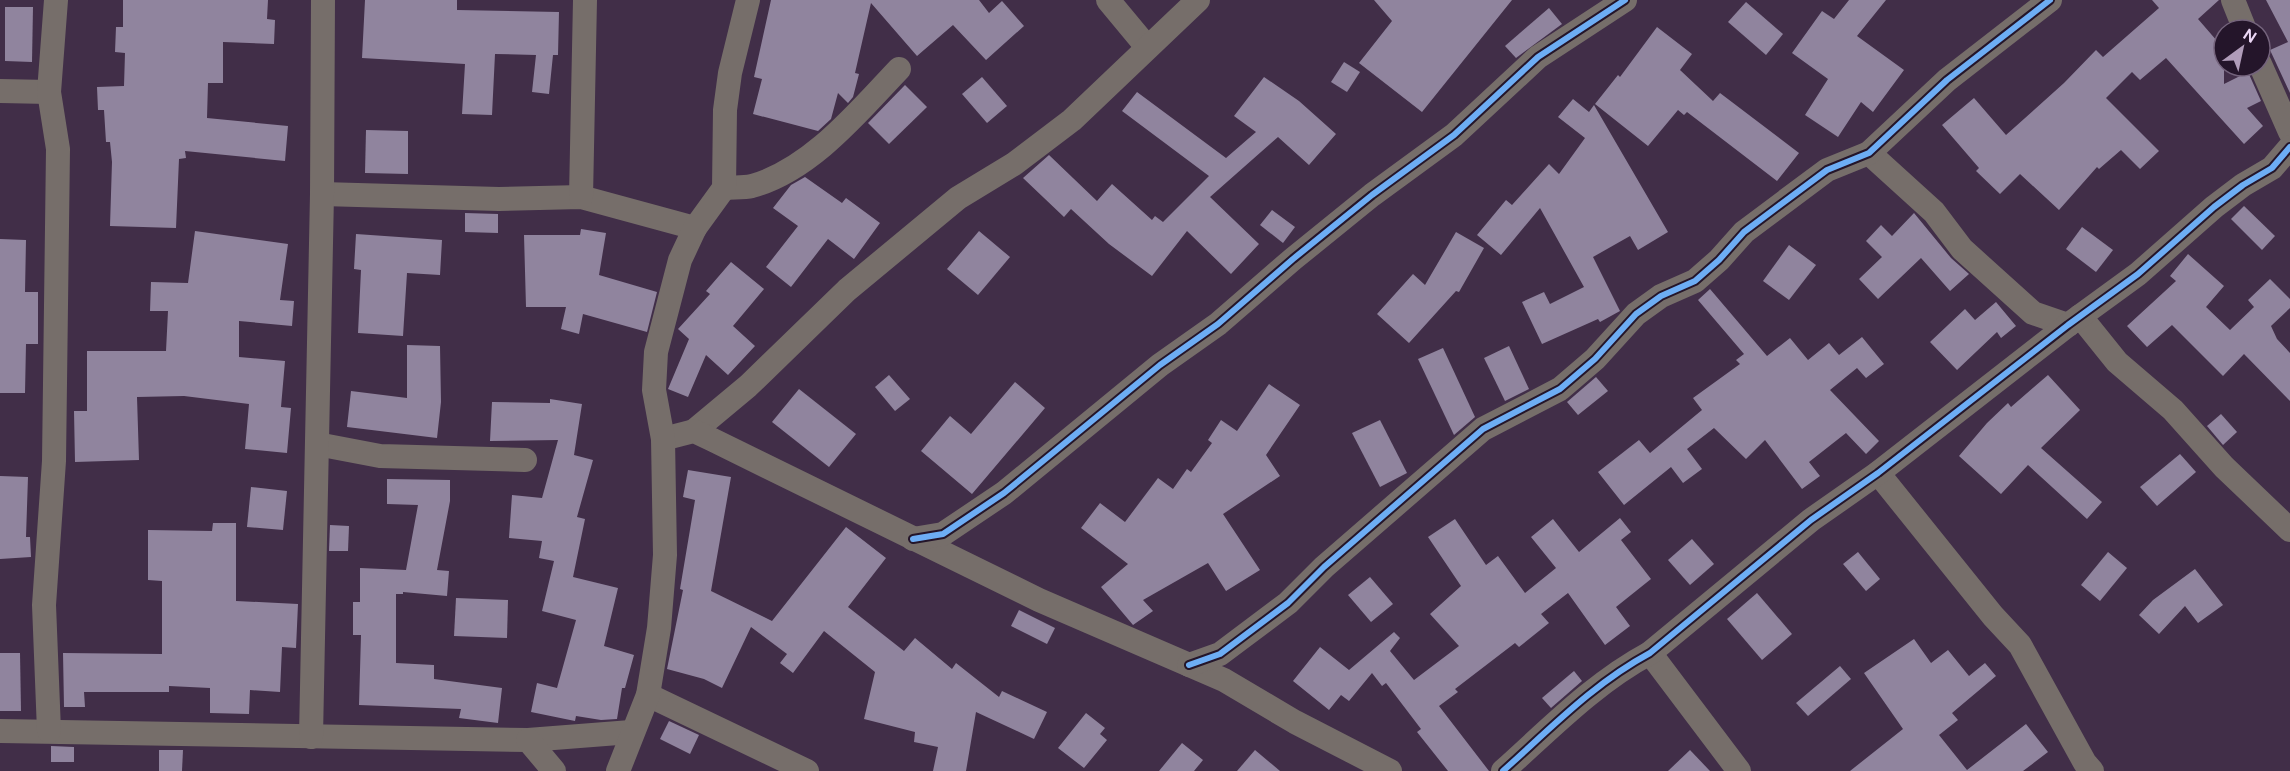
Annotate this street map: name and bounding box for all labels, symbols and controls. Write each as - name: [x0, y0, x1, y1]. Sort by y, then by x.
- north arrow: [2212, 18, 2272, 78]
- text: N: [2239, 24, 2261, 48]

